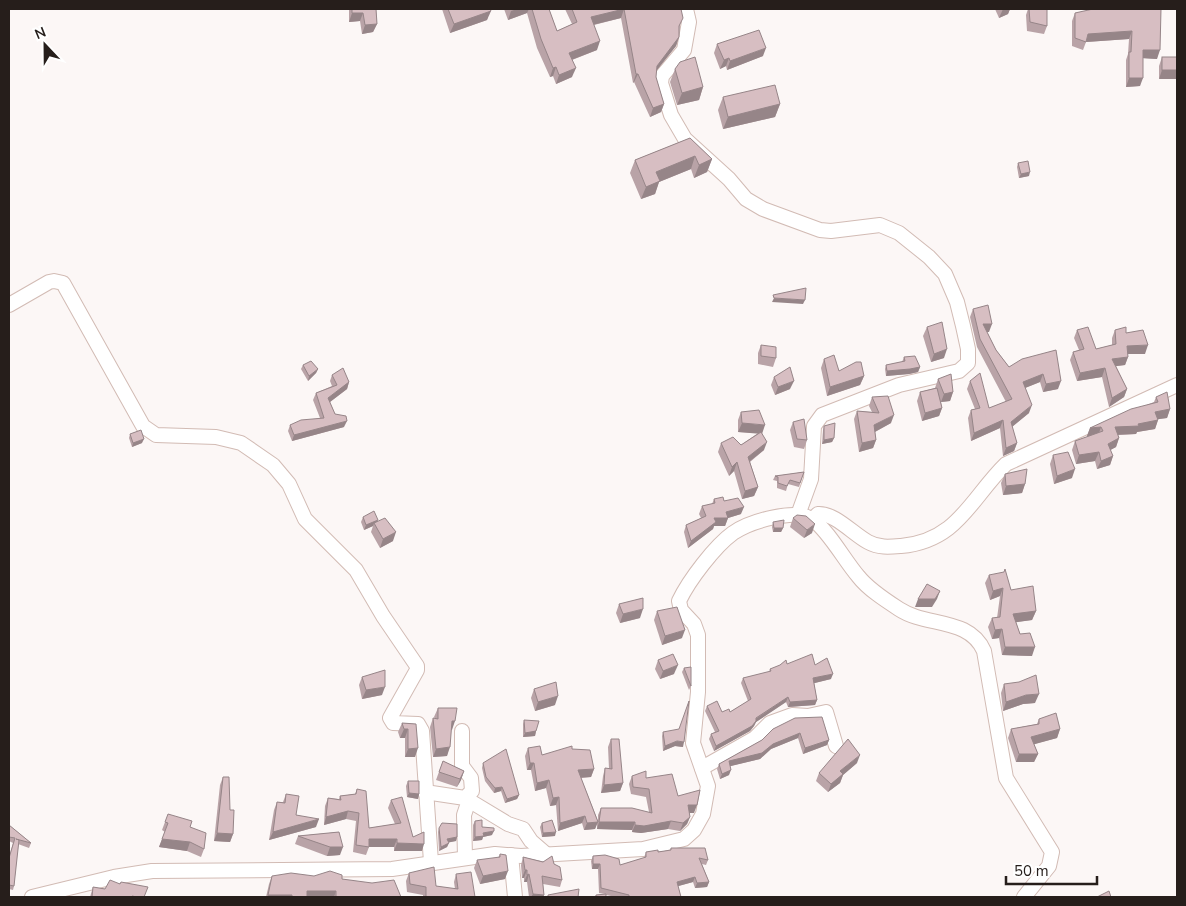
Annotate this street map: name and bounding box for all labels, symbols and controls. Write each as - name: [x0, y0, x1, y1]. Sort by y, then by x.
- north arrow: [20, 20, 70, 70]
- text: N: [32, 23, 49, 44]
- scale bar: [1006, 854, 1097, 886]
- text: 50 m: [1014, 861, 1049, 881]

